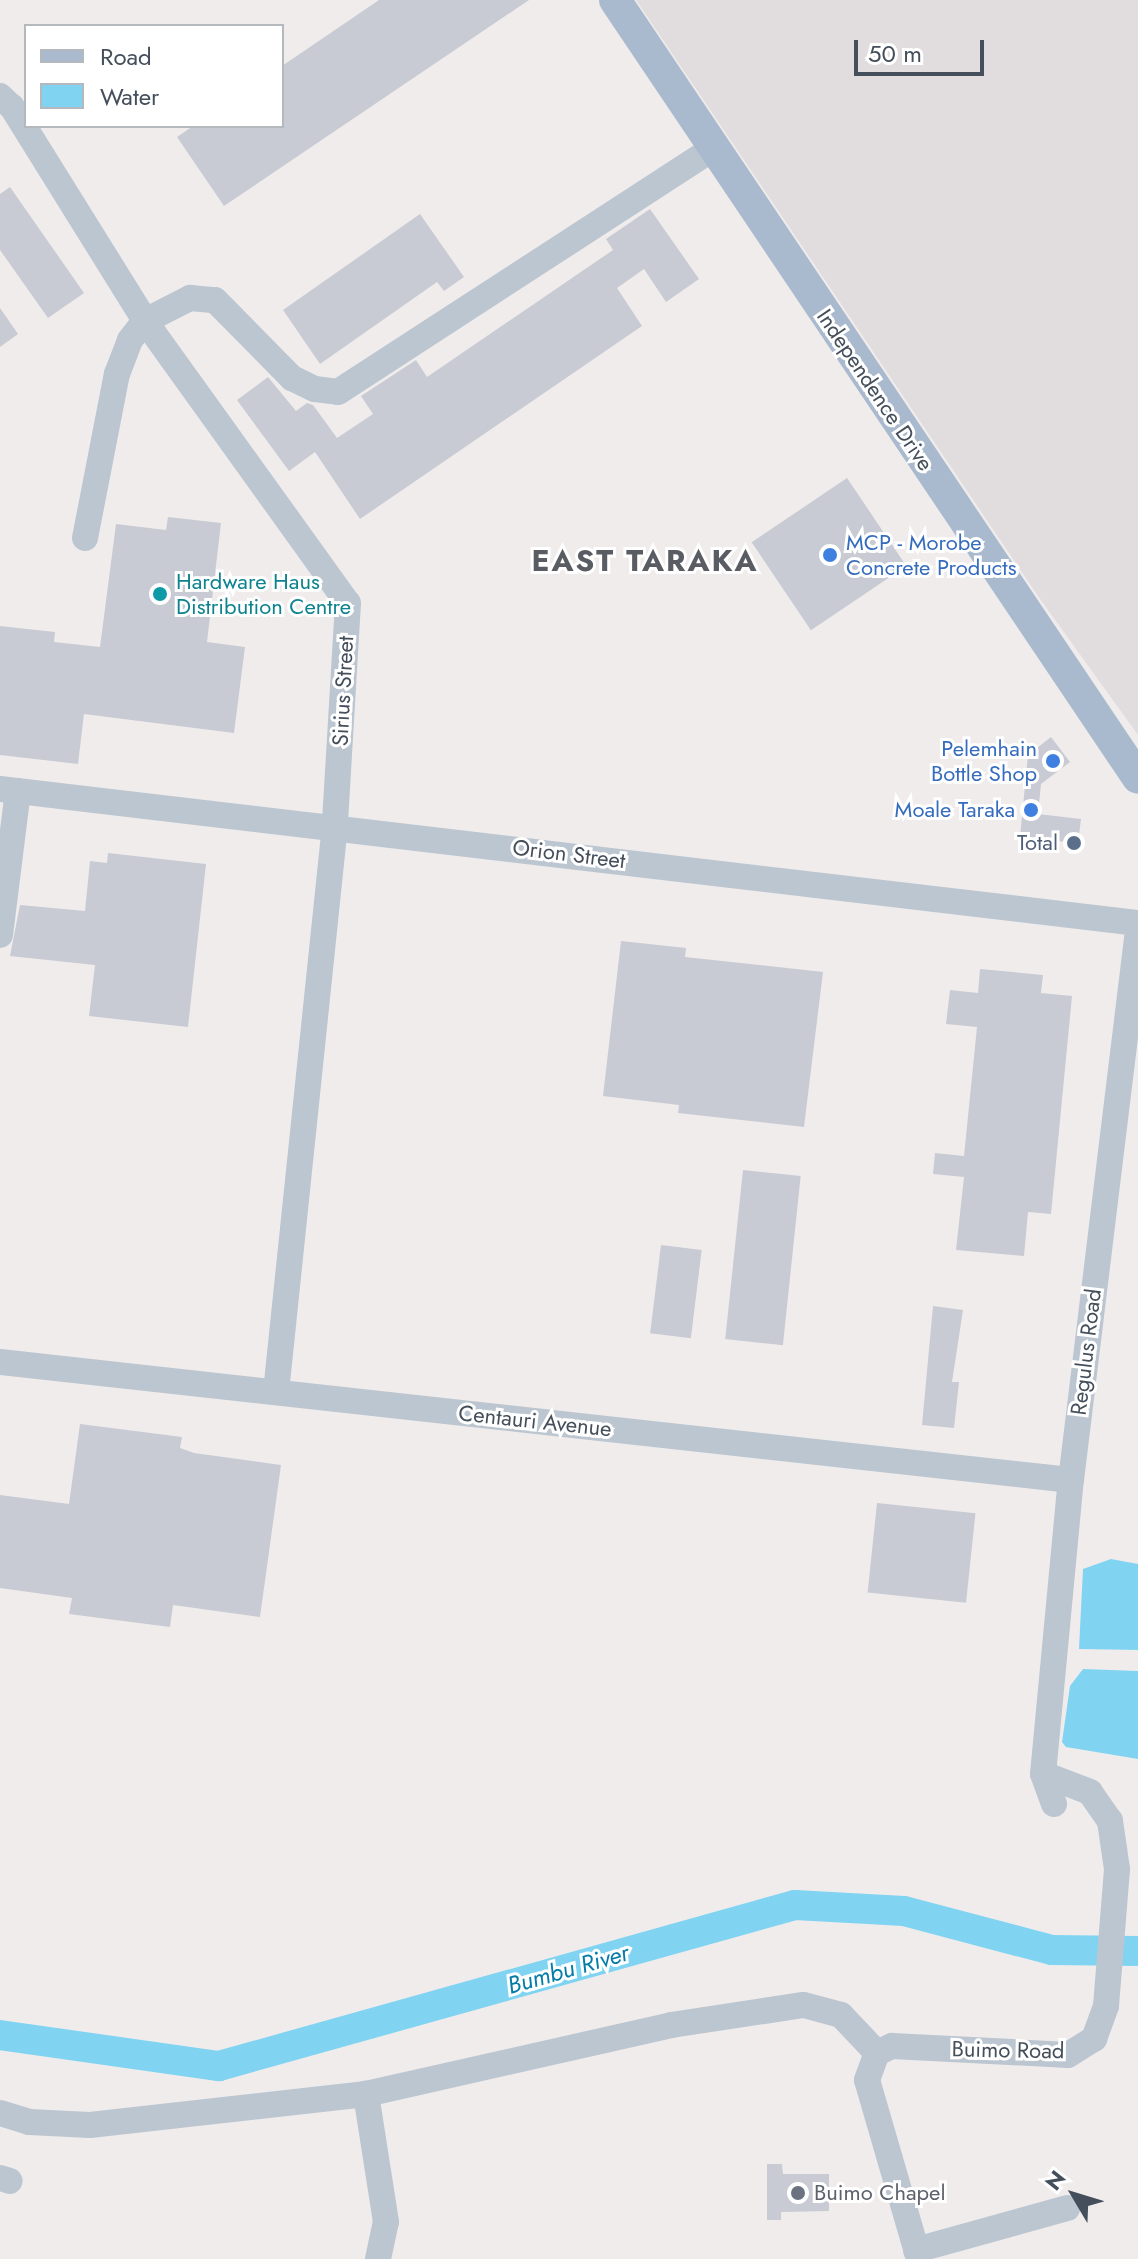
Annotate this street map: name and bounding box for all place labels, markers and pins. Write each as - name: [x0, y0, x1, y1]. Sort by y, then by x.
- place label: MCP - Morobe Concrete Products: [846, 529, 1016, 580]
- marker: MCP - Morobe Concrete Products: [821, 546, 839, 564]
- place label: Hardware Haus Distribution Centre: [176, 568, 351, 620]
- marker: Hardware Haus Distribution Centre: [151, 585, 169, 603]
- place label: Pelemhain Bottle Shop: [931, 735, 1037, 786]
- marker: Pelemhain Bottle Shop: [1044, 752, 1062, 770]
- place label: Moale Taraka: [895, 797, 1015, 823]
- marker: Moale Taraka: [1022, 801, 1040, 819]
- place label: Total: [1017, 830, 1058, 856]
- marker: Total: [1065, 834, 1083, 852]
- place label: Buimo Chapel: [814, 2180, 945, 2206]
- marker: Buimo Chapel: [789, 2184, 807, 2202]

